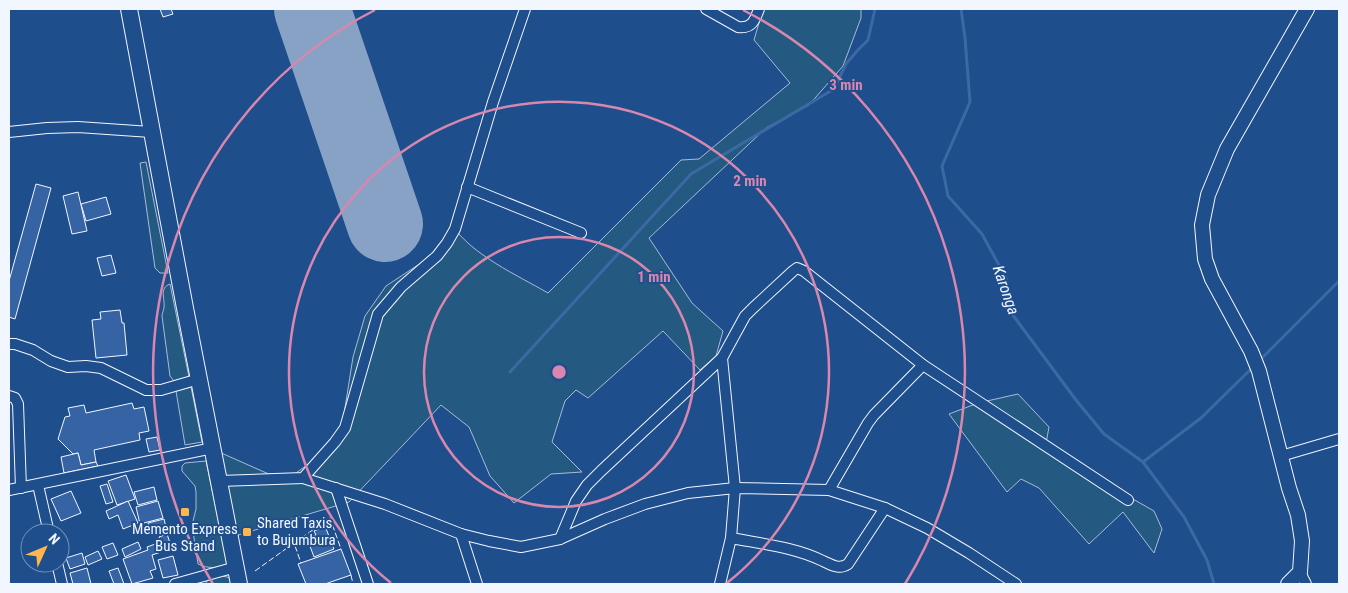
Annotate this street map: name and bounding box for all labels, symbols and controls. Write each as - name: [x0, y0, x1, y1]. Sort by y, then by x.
- text: 3 min: [829, 76, 863, 94]
- text: 2 min: [733, 172, 767, 190]
- water label: Karonga: [989, 263, 1023, 317]
- text: 1 min: [637, 268, 671, 286]
- centre of rings: [550, 363, 568, 381]
- marker: Memento Express Bus Stand: [179, 506, 191, 518]
- place label: Shared Taxis to Bujumbura: [257, 514, 336, 549]
- place label: Memento Express Bus Stand: [132, 520, 238, 555]
- north arrow: [20, 523, 70, 573]
- marker: Shared Taxis to Bujumbura: [241, 526, 253, 538]
- text: N: [46, 530, 63, 548]

